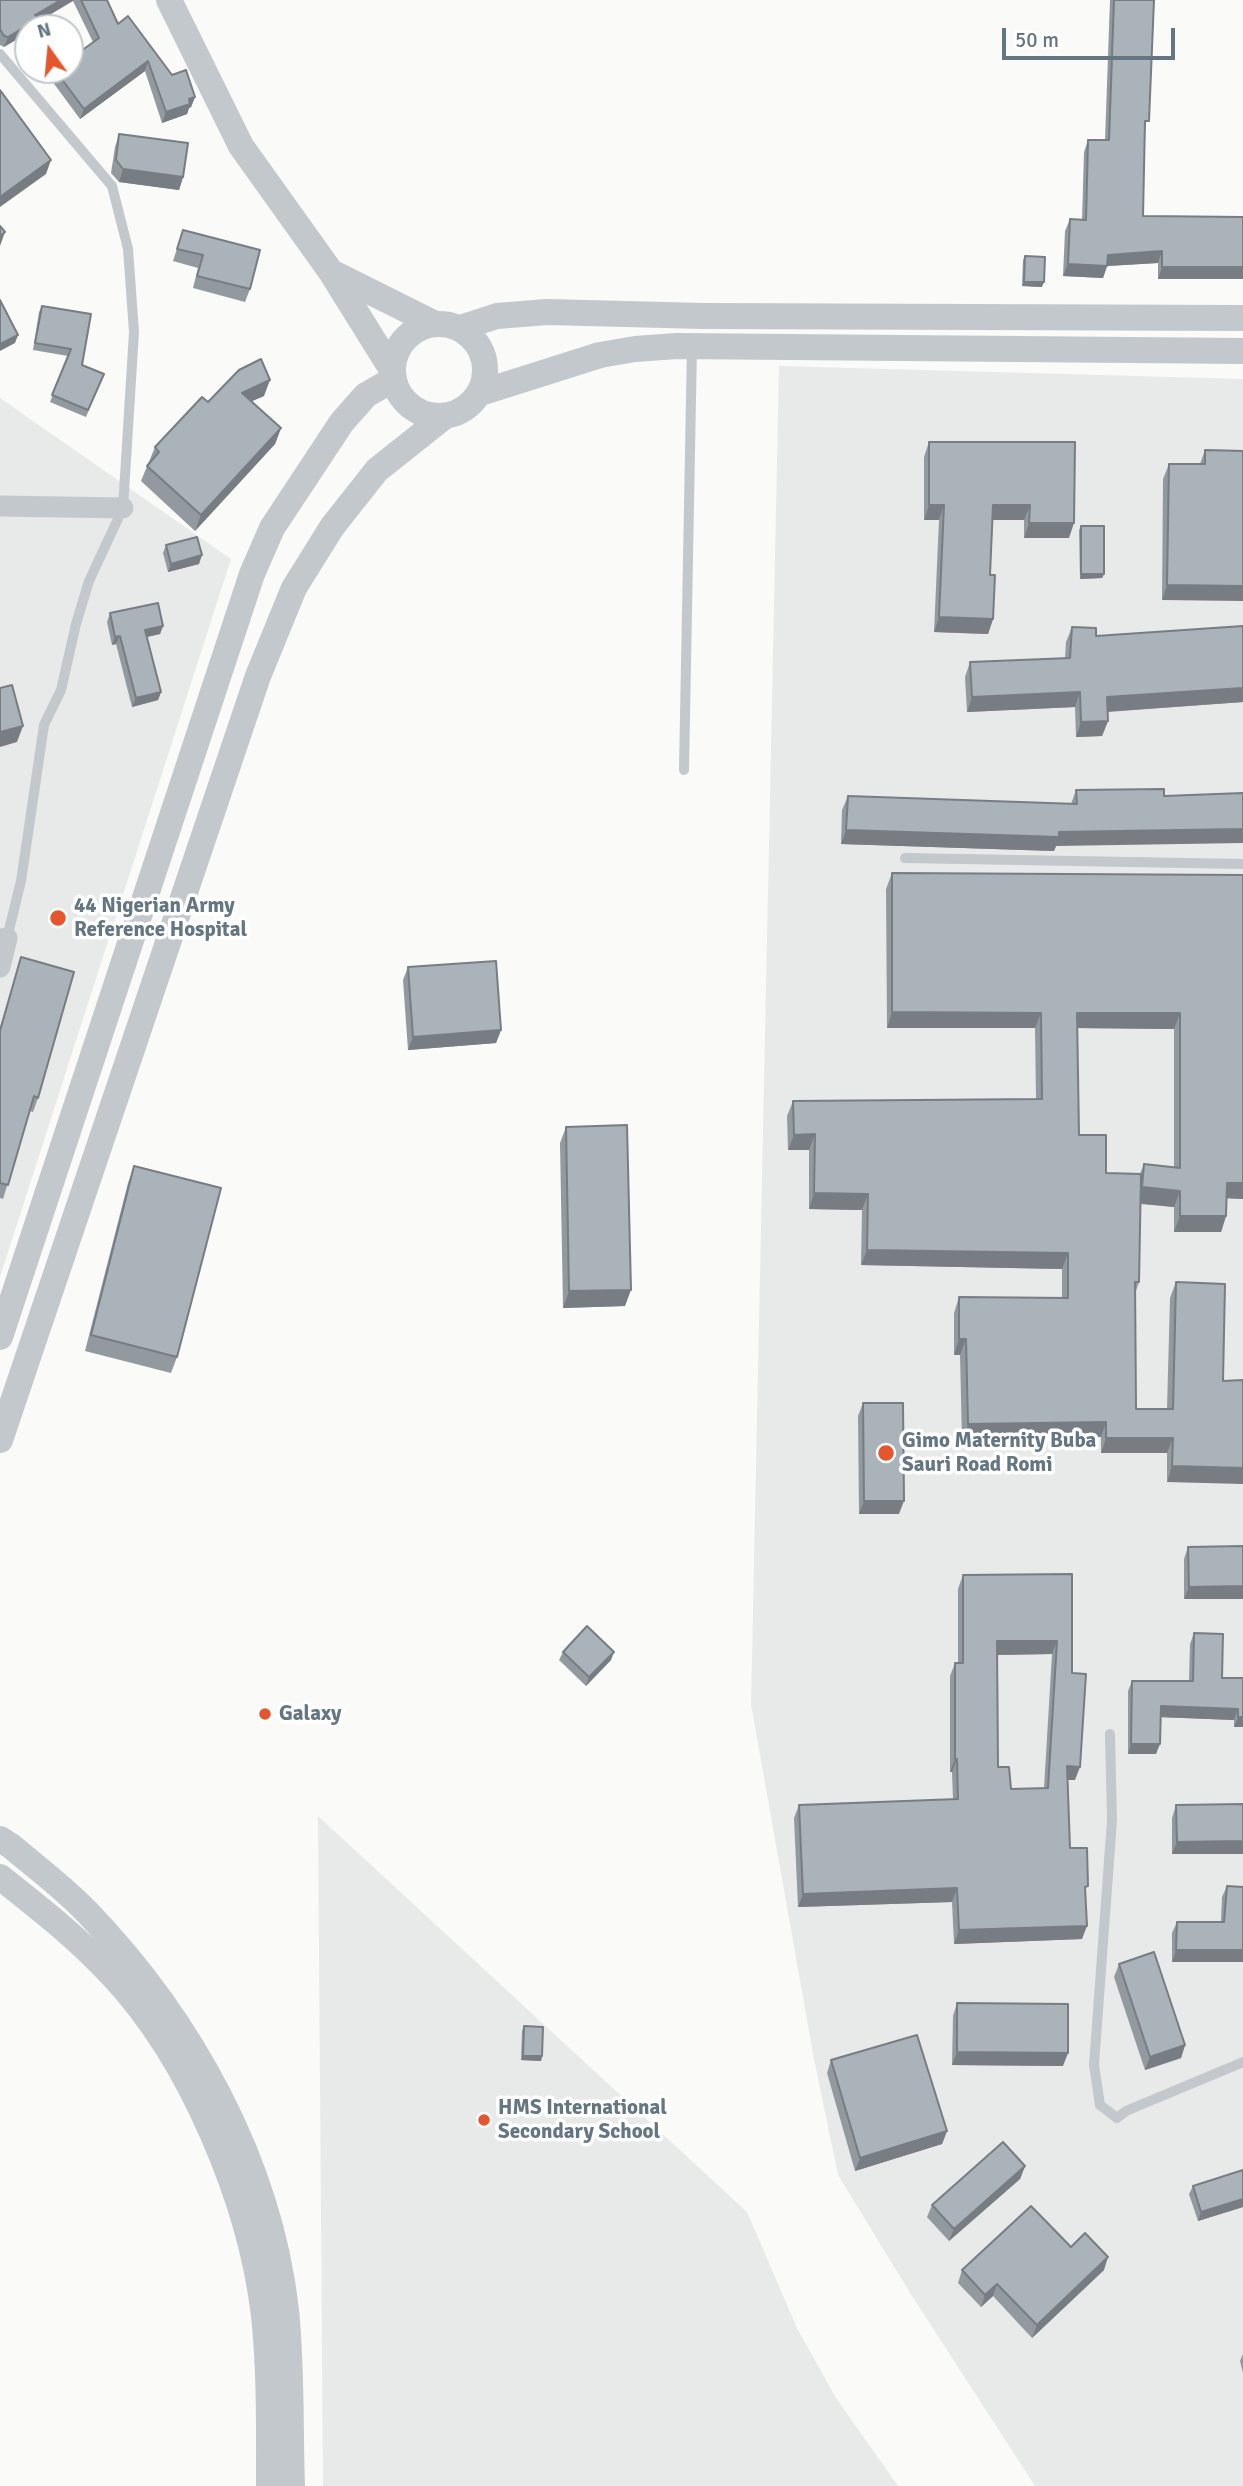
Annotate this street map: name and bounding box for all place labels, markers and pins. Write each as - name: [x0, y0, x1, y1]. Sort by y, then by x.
- place label: 44 Nigerian Army Reference Hospital: [74, 893, 247, 943]
- marker: 44 Nigerian Army Reference Hospital: [48, 908, 68, 928]
- place label: Gimo Maternity Buba Sauri Road Romi: [902, 1428, 1096, 1478]
- marker: Gimo Maternity Buba Sauri Road Romi: [876, 1443, 896, 1463]
- place label: Galaxy: [279, 1701, 341, 1727]
- marker: Galaxy: [257, 1706, 273, 1722]
- place label: HMS International Secondary School: [498, 2095, 667, 2145]
- marker: HMS International Secondary School: [476, 2112, 492, 2128]

